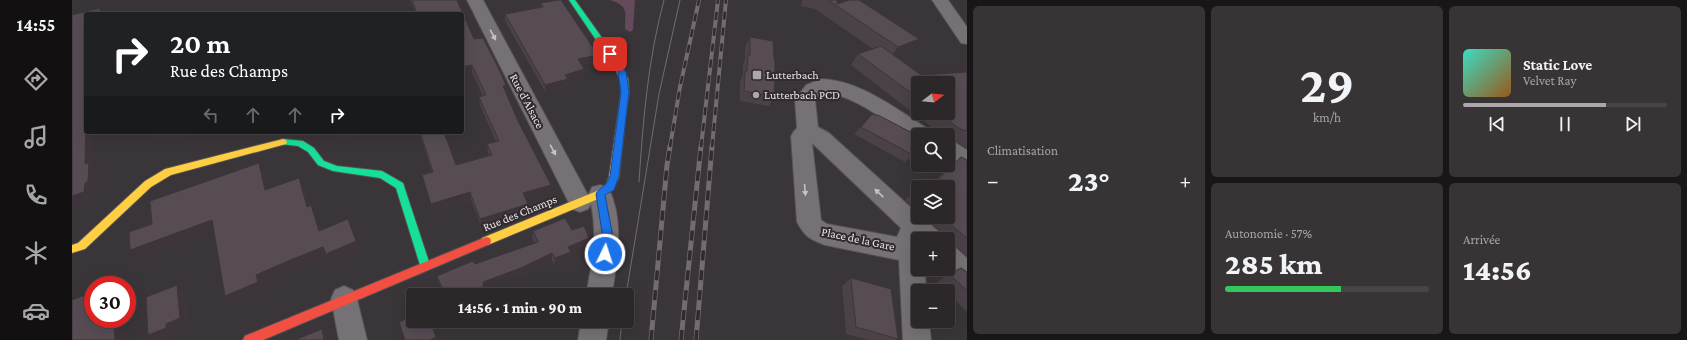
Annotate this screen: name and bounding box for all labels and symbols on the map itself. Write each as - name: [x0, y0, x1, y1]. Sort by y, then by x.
- one-way arrow: [489, 29, 496, 40]
- pin: [593, 37, 627, 71]
- place label: Lutterbach: [766, 68, 819, 82]
- marker: Lutterbach: [751, 69, 763, 81]
- street label: Rue d'Alsace: [507, 71, 547, 131]
- north arrow: [911, 76, 955, 120]
- place label: Lutterbach PCD: [764, 88, 840, 102]
- marker: Lutterbach PCD: [751, 90, 761, 100]
- one-way arrow: [550, 144, 556, 156]
- one-way arrow: [802, 184, 809, 196]
- one-way arrow: [874, 188, 884, 197]
- street label: Rue des Champs: [481, 192, 559, 234]
- street label: Place de la Gare: [820, 224, 896, 254]
- position arrow: [584, 233, 626, 275]
- speed limit sign: 30: [84, 276, 136, 328]

